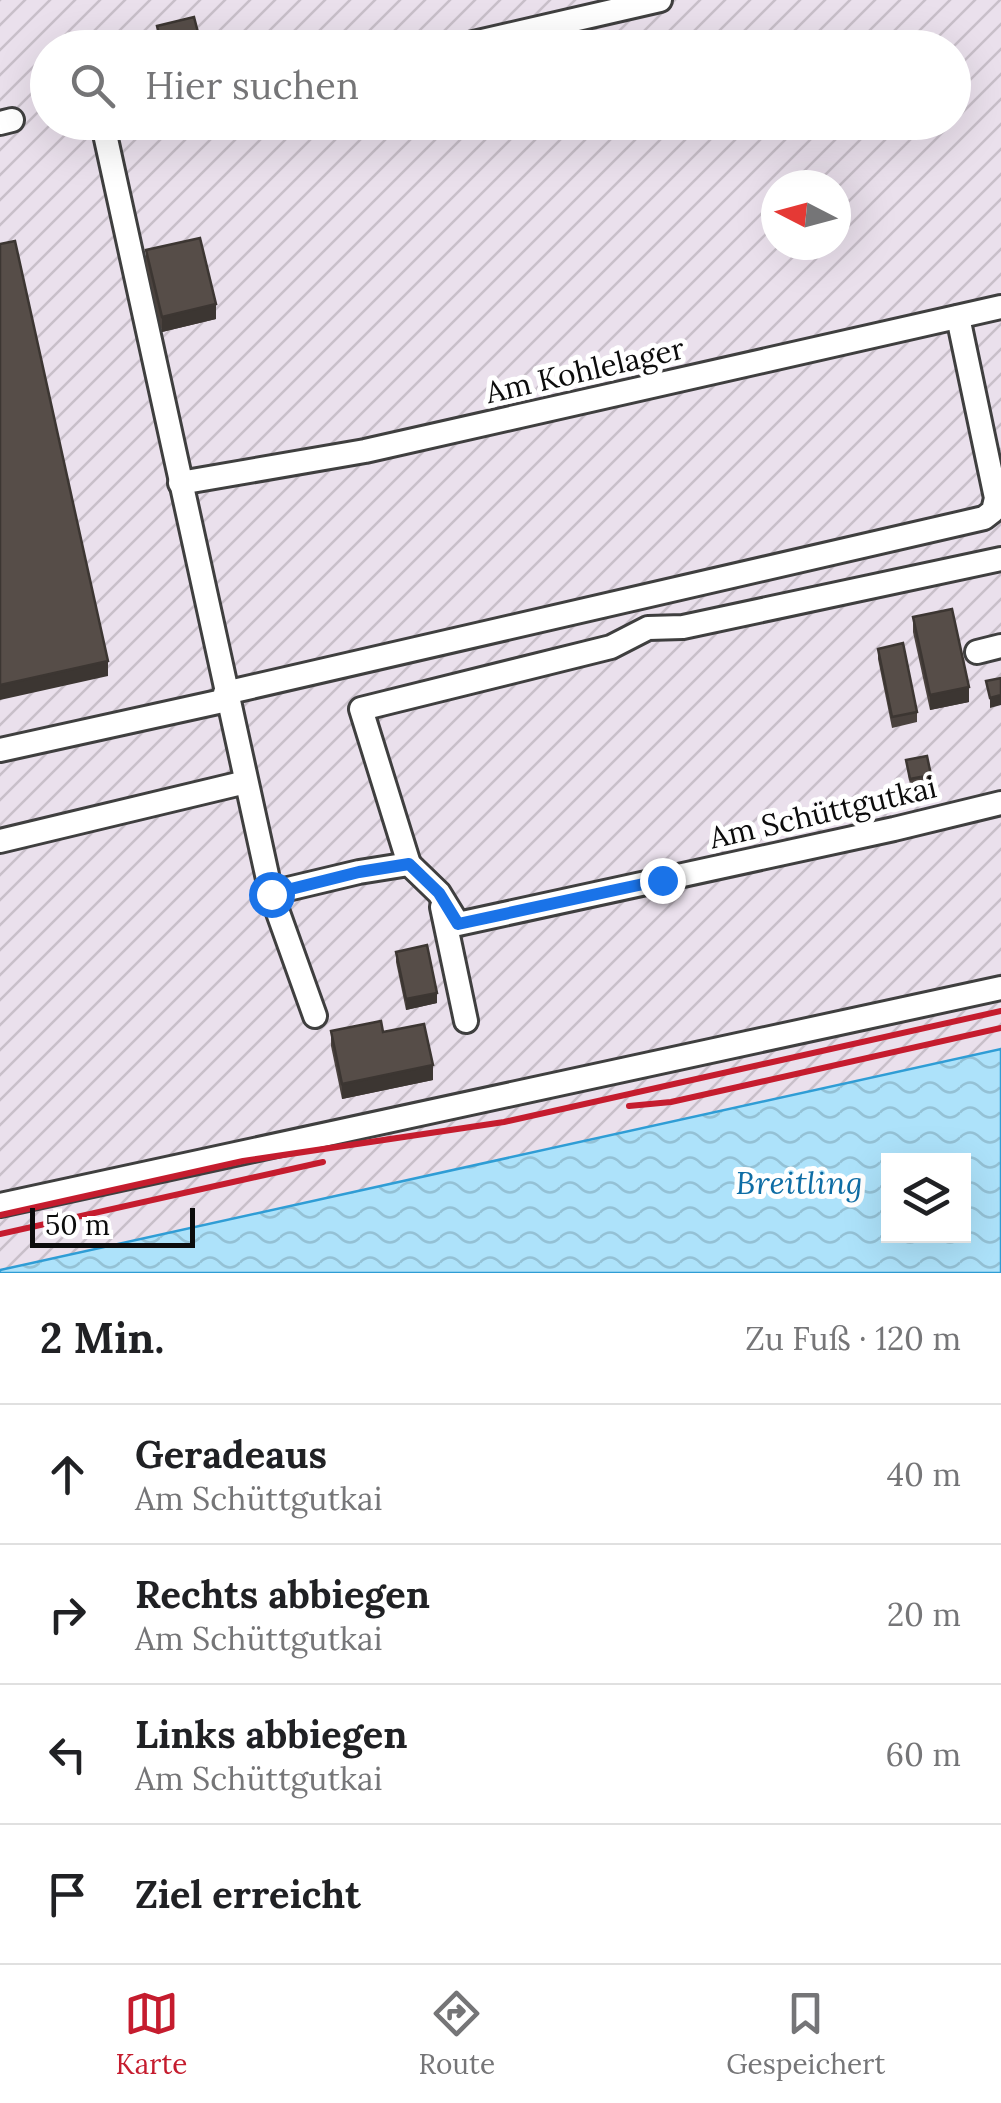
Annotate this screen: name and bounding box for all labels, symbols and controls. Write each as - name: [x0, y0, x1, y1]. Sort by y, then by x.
- search box: [30, 30, 971, 140]
- icon: search: [65, 58, 120, 113]
- text: Hier suchen: [145, 61, 359, 109]
- north arrow: [761, 170, 851, 260]
- street label: Am Kohlelager: [481, 329, 688, 413]
- street label: Am Schüttgutkai: [704, 767, 940, 858]
- route end: [640, 858, 686, 904]
- route start: [249, 872, 295, 918]
- map controls: [881, 1153, 971, 1243]
- button: layers: [881, 1153, 971, 1243]
- water label: Breitling: [735, 1162, 863, 1203]
- scale bar: [30, 1203, 195, 1248]
- text: 50 m: [45, 1207, 110, 1243]
- text: 2 Min.: [40, 1311, 164, 1365]
- text: Zu Fuß · 120 m: [745, 1318, 961, 1359]
- text: Geradeaus: [135, 1430, 327, 1478]
- icon: ahead: [40, 1447, 95, 1502]
- text: 40 m: [887, 1454, 961, 1495]
- text: Am Schüttgutkai: [135, 1478, 382, 1519]
- text: Rechts abbiegen: [135, 1570, 430, 1618]
- icon: right: [40, 1587, 95, 1642]
- text: 20 m: [887, 1594, 961, 1635]
- text: Am Schüttgutkai: [135, 1618, 382, 1659]
- text: Links abbiegen: [135, 1710, 407, 1758]
- icon: left: [40, 1727, 95, 1782]
- text: 60 m: [886, 1734, 961, 1775]
- text: Am Schüttgutkai: [135, 1758, 382, 1799]
- icon: arrive: [40, 1867, 95, 1922]
- text: Ziel erreicht: [135, 1870, 361, 1918]
- tab: Karte: [116, 1986, 187, 2082]
- tab: Route: [419, 1986, 495, 2082]
- tab: Gespeichert: [726, 1986, 885, 2082]

